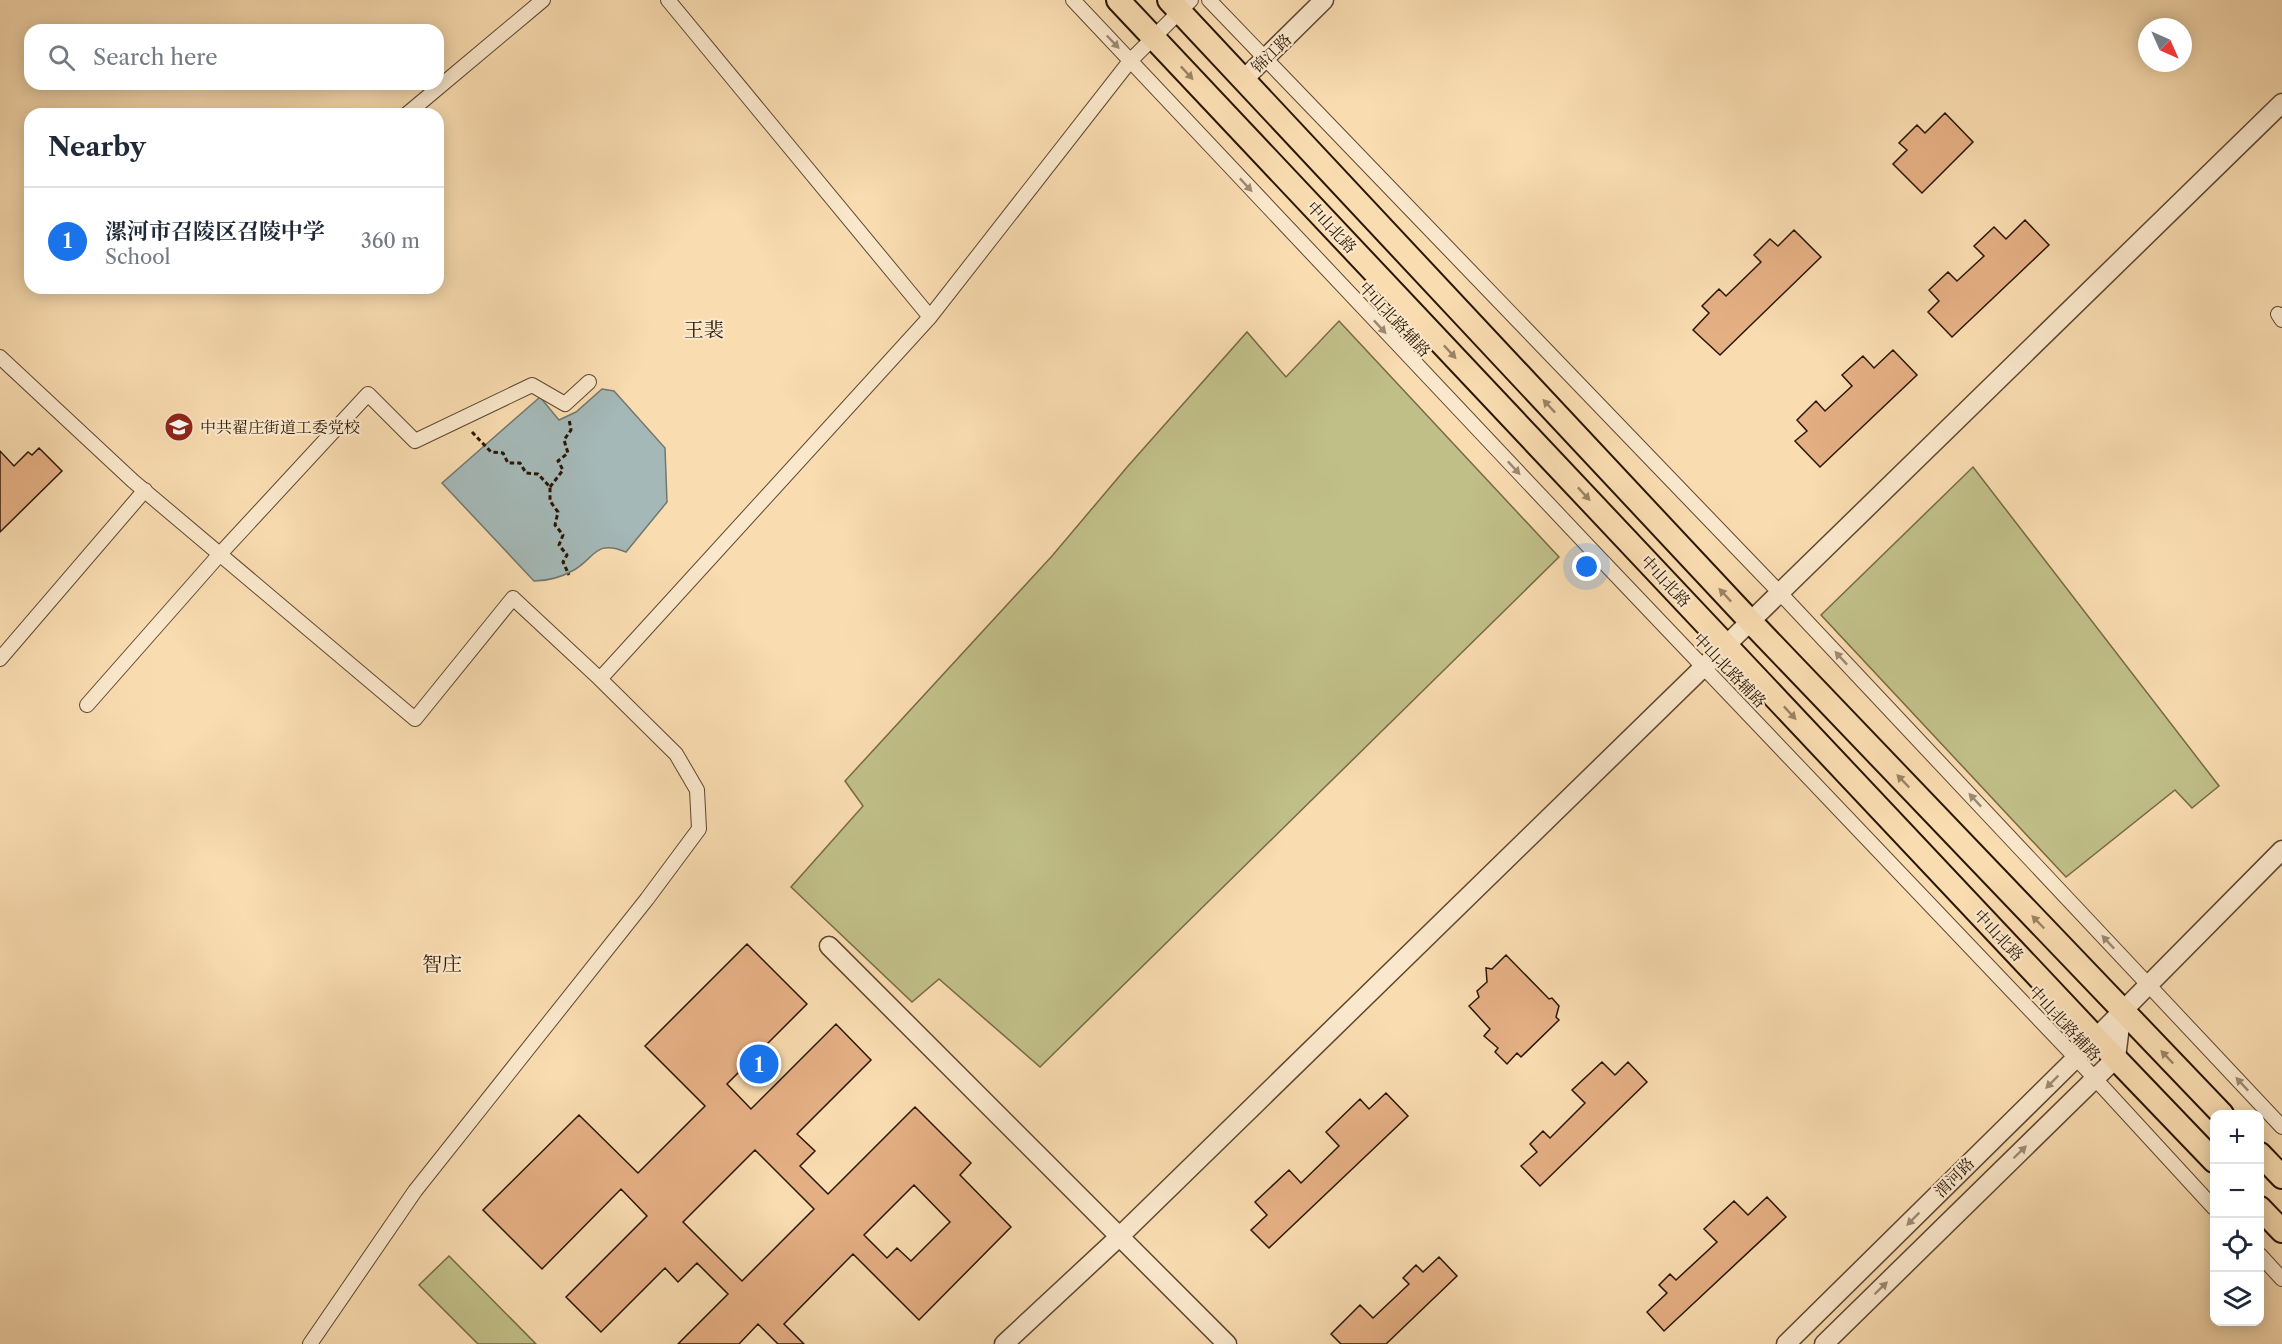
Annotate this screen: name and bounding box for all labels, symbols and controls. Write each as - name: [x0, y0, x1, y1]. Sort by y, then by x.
- north arrow: [2138, 18, 2192, 72]
- search box: [24, 24, 444, 90]
- street label: 锦江路: [1247, 29, 1295, 77]
- one-way arrow: [1106, 35, 1120, 50]
- icon: search: [45, 41, 78, 74]
- text: Search here: [93, 44, 218, 71]
- one-way arrow: [1180, 65, 1193, 80]
- text: Nearby: [48, 131, 146, 163]
- one-way arrow: [1239, 177, 1253, 191]
- street label: 中山北路: [1303, 197, 1361, 257]
- text: 漯河市召陵区召陵中学: [105, 218, 325, 245]
- text: 1: [63, 229, 72, 253]
- text: 360 m: [361, 229, 420, 253]
- text: School: [105, 245, 170, 269]
- street label: 中山北路辅路: [1355, 277, 1435, 361]
- district label: 王裴: [684, 318, 724, 342]
- one-way arrow: [1373, 319, 1387, 334]
- one-way arrow: [1443, 345, 1457, 360]
- one-way arrow: [1542, 399, 1556, 414]
- school or university icon: 中共翟庄街道工委党校: [163, 411, 195, 443]
- place label: 中共翟庄街道工委党校: [200, 417, 360, 437]
- one-way arrow: [1507, 461, 1521, 476]
- one-way arrow: [1577, 487, 1591, 502]
- street label: 中山北路: [1637, 551, 1695, 611]
- your location: [1572, 552, 1601, 581]
- one-way arrow: [1718, 587, 1732, 602]
- street label: 中山北路辅路: [1689, 629, 1771, 711]
- one-way arrow: [1835, 651, 1849, 665]
- one-way arrow: [1783, 705, 1797, 720]
- one-way arrow: [1896, 774, 1910, 789]
- one-way arrow: [1969, 793, 1982, 808]
- street label: 中山北路: [1970, 905, 2028, 965]
- one-way arrow: [2031, 915, 2045, 930]
- one-way arrow: [2101, 935, 2115, 950]
- district label: 智庄: [422, 952, 462, 976]
- street label: 中山北路辅路: [2025, 981, 2105, 1065]
- pin: 1: [740, 1042, 778, 1086]
- one-way arrow: [2161, 1050, 2174, 1065]
- one-way arrow: [2045, 1074, 2059, 1088]
- one-way arrow: [2235, 1077, 2249, 1092]
- map controls: [2210, 1110, 2264, 1326]
- button: +: [2210, 1110, 2264, 1164]
- one-way arrow: [2013, 1145, 2028, 1159]
- street label: 渭河路: [1930, 1153, 1978, 1201]
- button: −: [2210, 1164, 2264, 1218]
- one-way arrow: [1906, 1211, 1920, 1225]
- button: locate: [2210, 1218, 2264, 1272]
- button: layers: [2210, 1272, 2264, 1326]
- one-way arrow: [1873, 1282, 1887, 1296]

